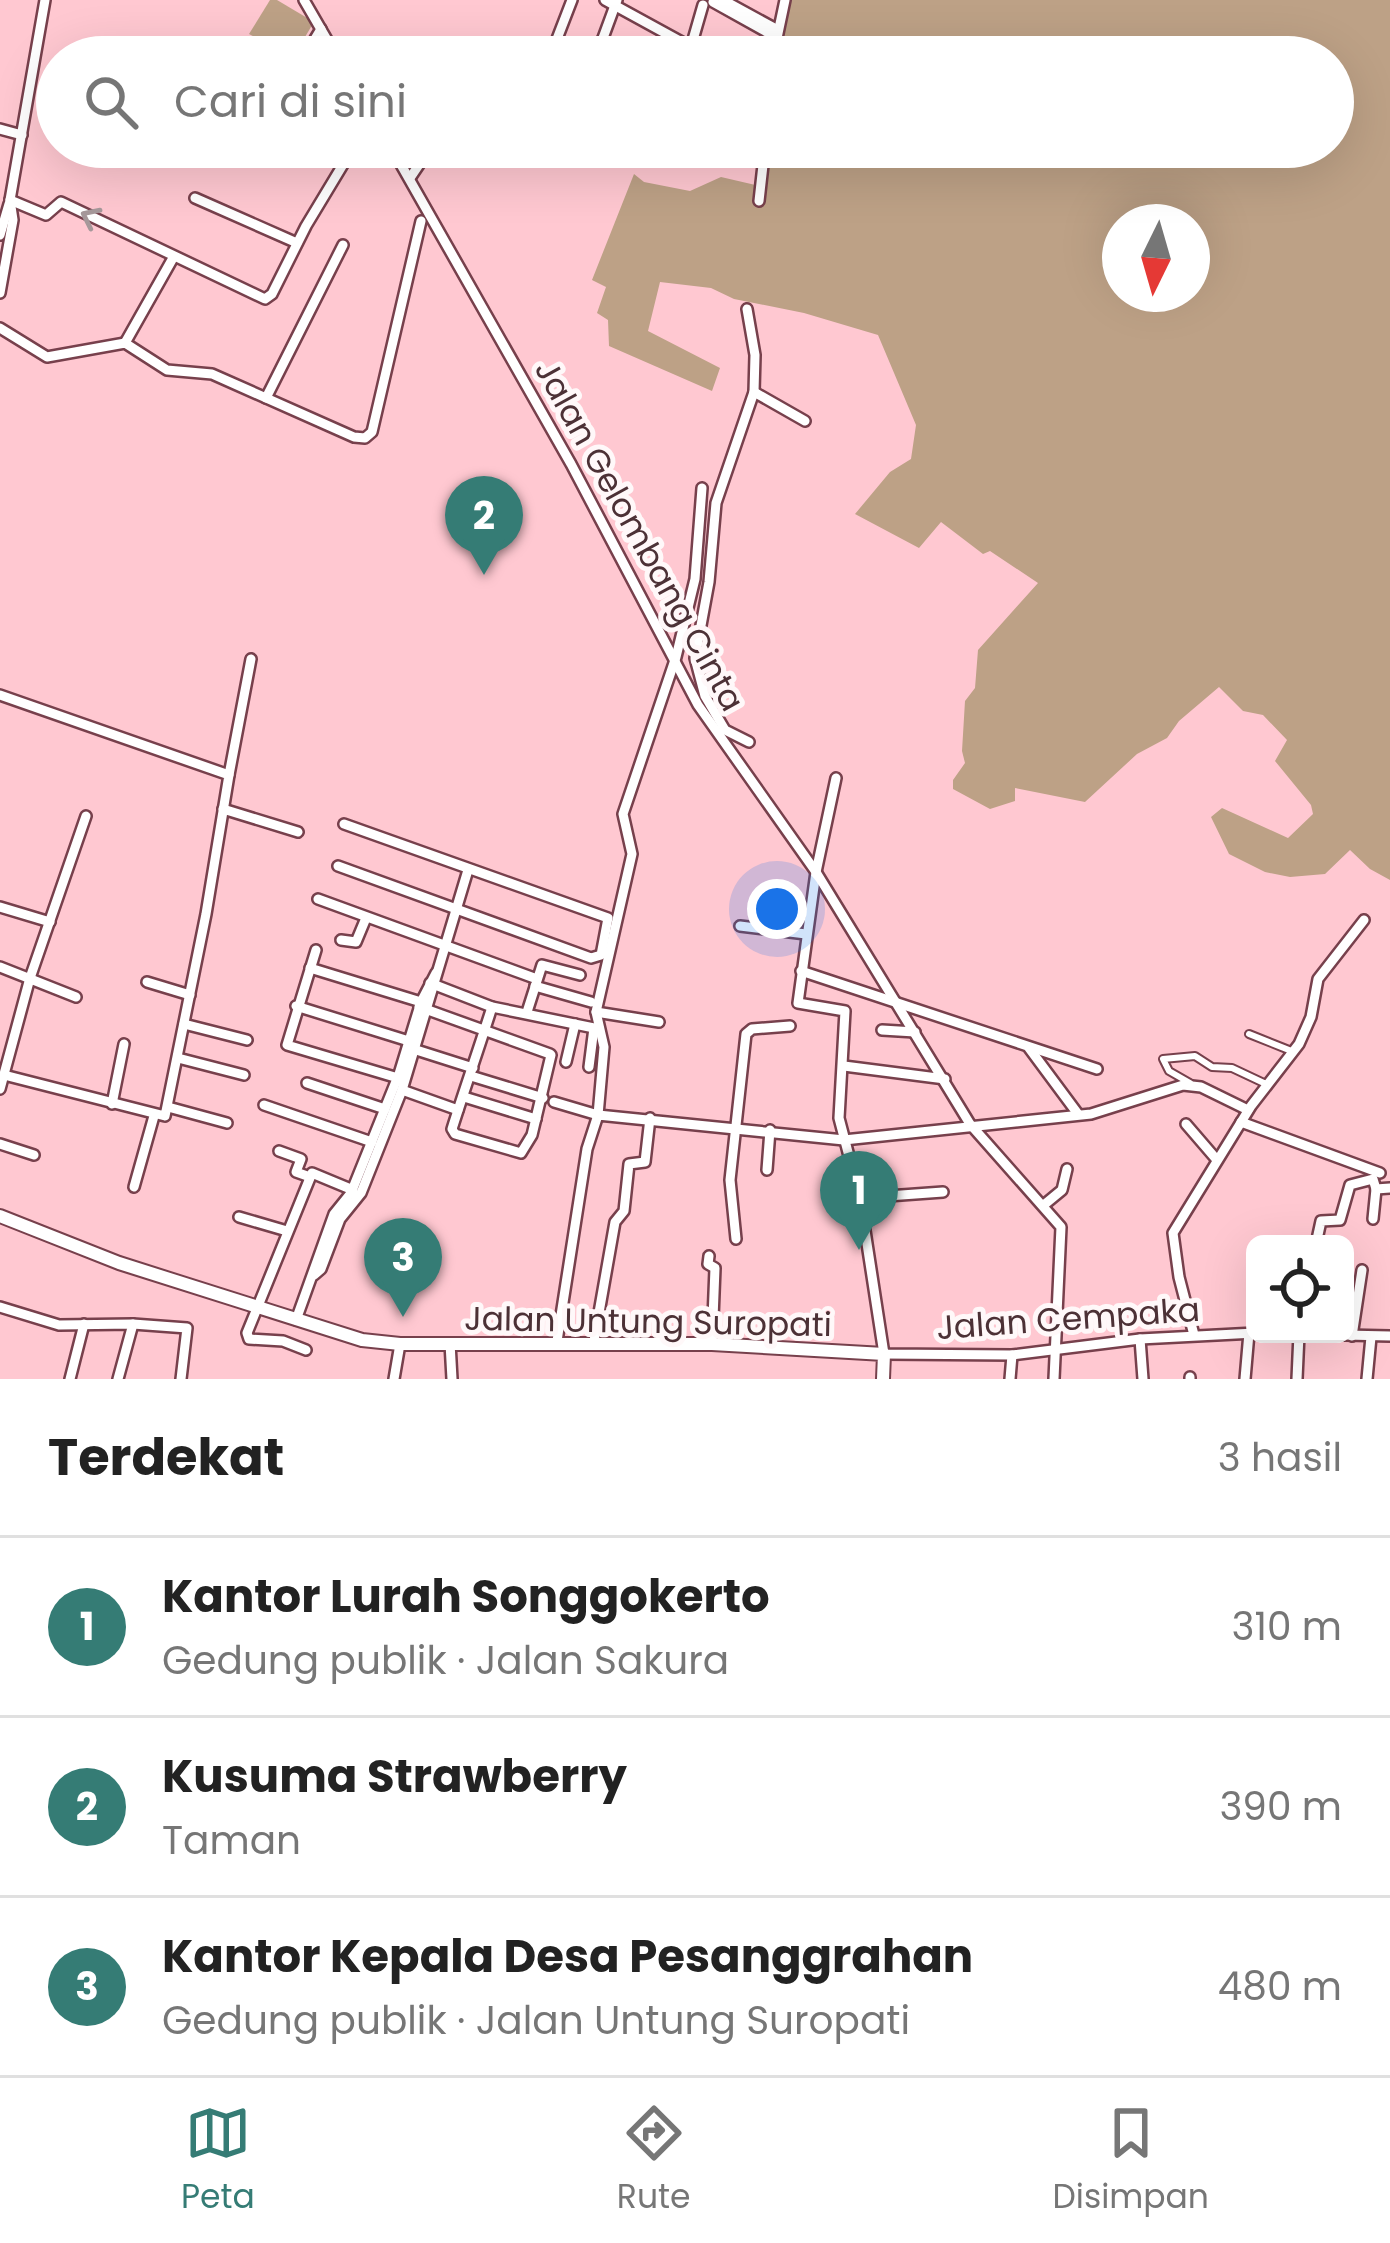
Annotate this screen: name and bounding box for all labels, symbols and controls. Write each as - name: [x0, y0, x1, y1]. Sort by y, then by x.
- search box: [36, 36, 1354, 168]
- icon: search: [78, 69, 144, 135]
- text: Cari di sini: [174, 70, 407, 133]
- north arrow: [1102, 204, 1210, 312]
- one-way arrow: [81, 207, 102, 231]
- street label: Jalan Gelombang Cinta: [523, 351, 756, 720]
- pin: 2: [445, 476, 523, 575]
- your location: [747, 879, 807, 939]
- pin: 1: [820, 1151, 898, 1250]
- pin: 3: [364, 1218, 442, 1317]
- map controls: [1246, 1235, 1354, 1343]
- button: locate: [1246, 1235, 1354, 1343]
- street label: Jalan Cempaka: [935, 1286, 1201, 1351]
- street label: Jalan Untung Suropati: [464, 1295, 832, 1348]
- text: Terdekat: [48, 1421, 284, 1493]
- text: 3 hasil: [1218, 1430, 1342, 1485]
- text: Kantor Lurah Songgokerto: [162, 1565, 770, 1628]
- text: 1: [80, 1599, 94, 1654]
- text: 310 m: [1231, 1599, 1342, 1654]
- text: Gedung publik · Jalan Sakura: [162, 1633, 729, 1688]
- text: Kusuma Strawberry: [162, 1745, 627, 1808]
- text: 2: [76, 1779, 98, 1834]
- text: 390 m: [1219, 1779, 1342, 1834]
- text: Taman: [162, 1813, 301, 1868]
- text: Kantor Kepala Desa Pesanggrahan: [162, 1925, 973, 1988]
- text: 3: [75, 1959, 99, 2014]
- text: 480 m: [1218, 1959, 1342, 2014]
- text: Gedung publik · Jalan Untung Suropati: [162, 1993, 910, 2048]
- tab: Peta: [181, 2100, 255, 2222]
- tab: Rute: [617, 2100, 691, 2222]
- tab: Disimpan: [1052, 2100, 1209, 2222]

